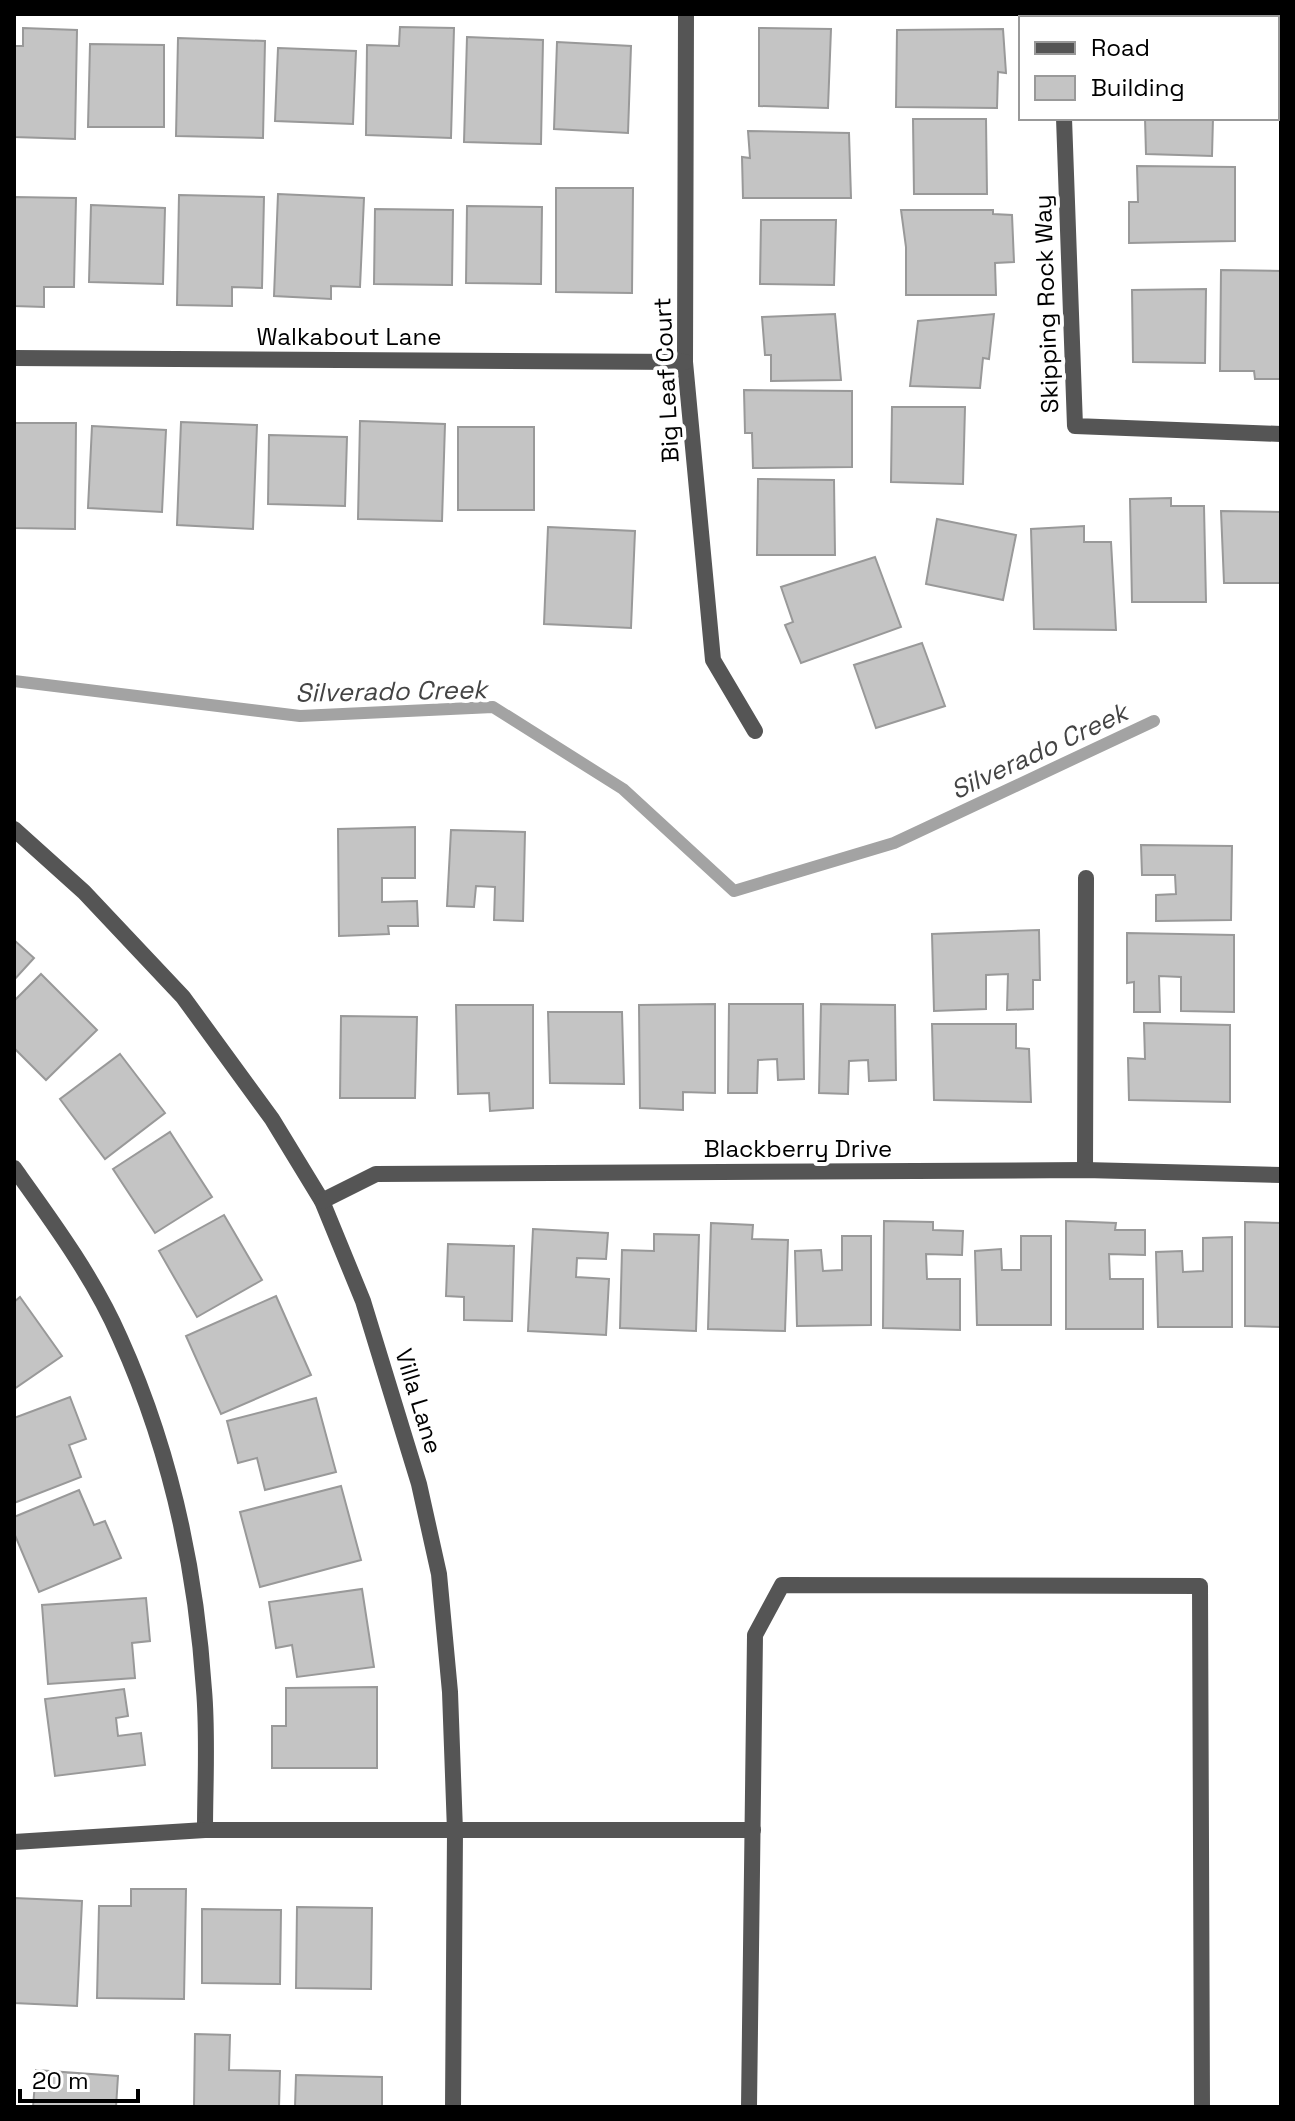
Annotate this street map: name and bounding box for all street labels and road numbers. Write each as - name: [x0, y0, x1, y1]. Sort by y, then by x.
- street label: Skipping Rock Way: [1027, 194, 1065, 414]
- street label: Big Leaf Court: [646, 297, 686, 463]
- street label: Walkabout Lane: [257, 321, 441, 352]
- street label: Blackberry Drive: [704, 1133, 892, 1164]
- street label: Villa Lane: [388, 1345, 450, 1457]

